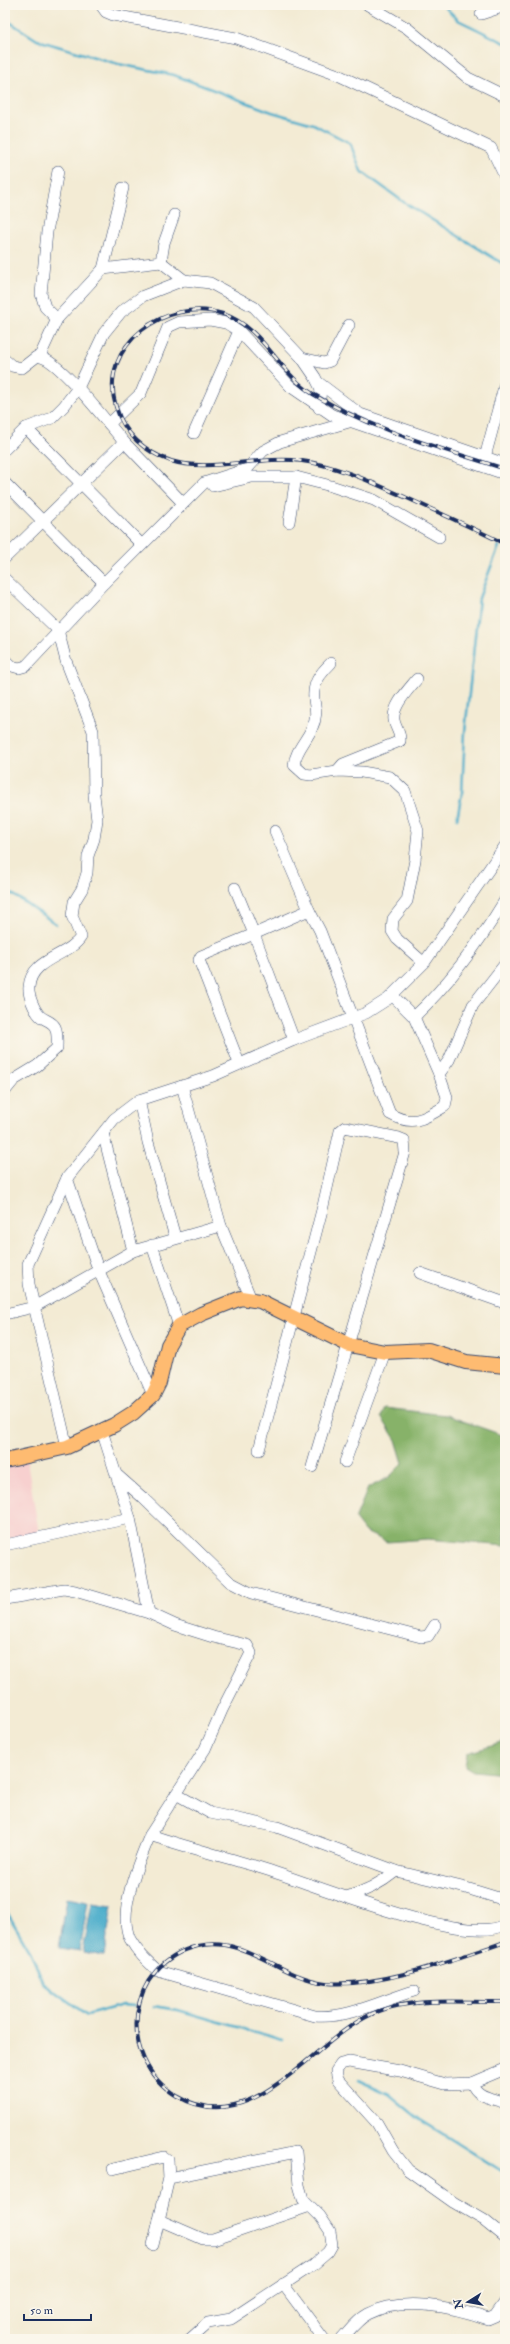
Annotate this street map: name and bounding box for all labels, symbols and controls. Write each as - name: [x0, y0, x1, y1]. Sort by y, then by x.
- north arrow: [448, 2282, 488, 2322]
- scale bar: [24, 2296, 91, 2322]
- text: N: [451, 2297, 466, 2311]
- text: 50 m: [30, 2303, 54, 2318]

